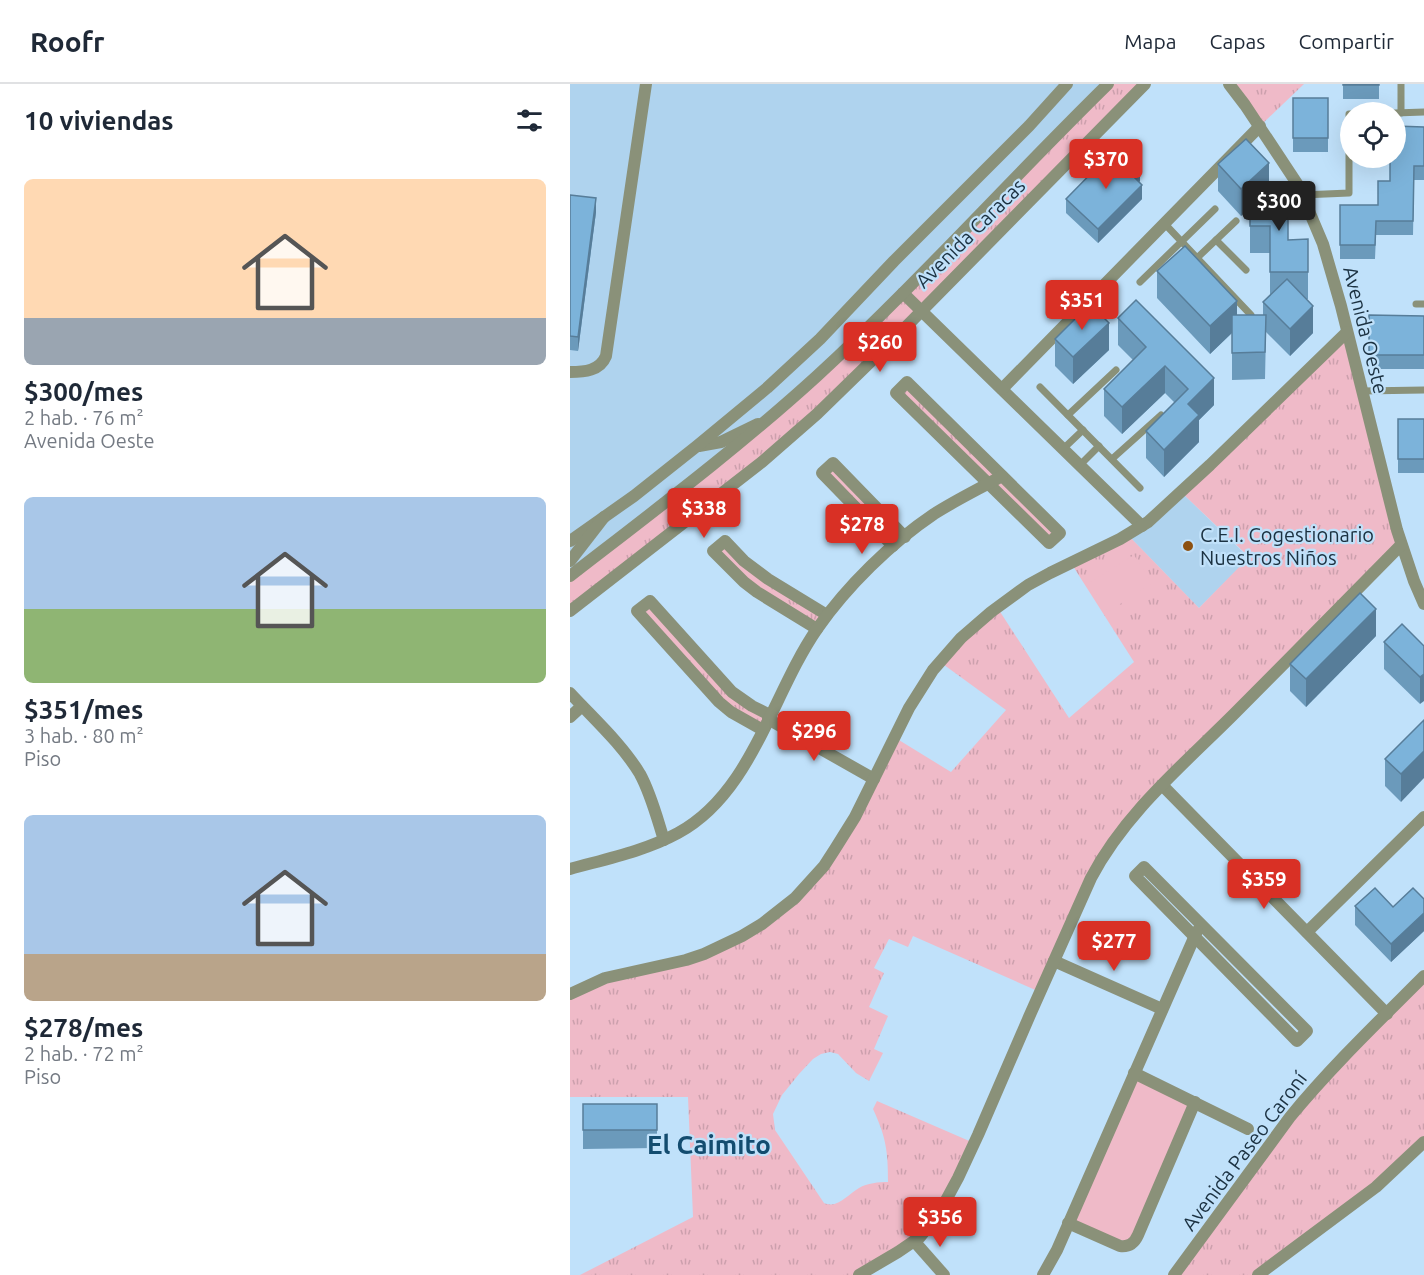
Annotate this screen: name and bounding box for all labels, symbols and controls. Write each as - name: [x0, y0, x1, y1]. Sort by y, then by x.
- text: Roofr: [30, 26, 105, 57]
- text: Mapa: [1124, 29, 1176, 53]
- text: Capas: [1209, 29, 1265, 53]
- text: Compartir: [1298, 29, 1394, 53]
- map controls: [1340, 102, 1406, 168]
- button: locate: [1340, 102, 1406, 168]
- icon: filters: [513, 104, 546, 137]
- text: 10 viviendas: [24, 106, 174, 135]
- pin: $370: [1070, 139, 1142, 190]
- text: $370: [1083, 147, 1129, 170]
- street label: Avenida Caracas: [911, 174, 1029, 292]
- pin: $300: [1243, 181, 1315, 232]
- text: $300: [1256, 189, 1302, 212]
- icon: home: [231, 218, 339, 326]
- street label: Avenida Oeste: [1339, 264, 1393, 396]
- pin: $351: [1046, 280, 1118, 331]
- text: $351: [1059, 288, 1105, 311]
- pin: $260: [844, 322, 916, 373]
- text: $260: [857, 330, 903, 353]
- text: $300/mes: [24, 377, 143, 406]
- text: 2 hab. · 76 m²: [24, 406, 144, 429]
- text: Avenida Oeste: [24, 429, 154, 452]
- pin: $338: [668, 488, 740, 539]
- text: $338: [681, 496, 727, 519]
- pin: $278: [826, 504, 898, 555]
- text: $278: [839, 512, 885, 535]
- place label: C.E.I. Cogestionario Nuestros Niños: [1200, 523, 1374, 569]
- icon: home: [231, 536, 339, 644]
- marker: C.E.I. Cogestionario Nuestros Niños: [1181, 539, 1195, 553]
- text: $351/mes: [24, 695, 143, 724]
- pin: $296: [778, 711, 850, 762]
- text: $296: [791, 719, 837, 742]
- text: 3 hab. · 80 m²: [24, 724, 144, 747]
- text: Piso: [24, 747, 61, 770]
- icon: home: [231, 854, 339, 962]
- pin: $359: [1228, 859, 1300, 910]
- text: $359: [1241, 867, 1287, 890]
- pin: $277: [1078, 921, 1150, 972]
- text: $277: [1091, 929, 1137, 952]
- text: $278/mes: [24, 1013, 143, 1042]
- text: 2 hab. · 72 m²: [24, 1042, 144, 1065]
- text: Piso: [24, 1065, 61, 1088]
- street label: Avenida Paseo Caroní: [1177, 1066, 1312, 1235]
- district label: El Caimito: [647, 1130, 771, 1159]
- pin: $356: [904, 1197, 976, 1248]
- text: $356: [917, 1205, 963, 1228]

